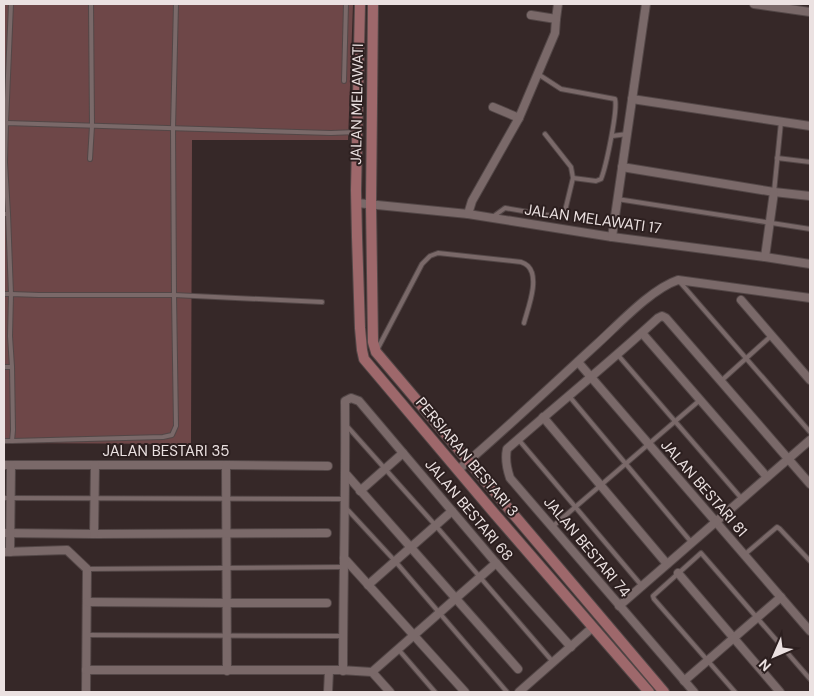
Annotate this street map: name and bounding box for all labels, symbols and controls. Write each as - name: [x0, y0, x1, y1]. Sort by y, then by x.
- street label: JALAN MELAWATI: [346, 43, 368, 165]
- street label: JALAN MELAWATI 17: [523, 199, 663, 239]
- street label: PERSIARAN BESTARI 3: [411, 393, 523, 521]
- street label: JALAN BESTARI 81: [656, 435, 752, 541]
- street label: JALAN BESTARI 35: [103, 441, 229, 461]
- street label: JALAN BESTARI 68: [420, 455, 518, 565]
- street label: JALAN BESTARI 74: [539, 493, 635, 601]
- north arrow: [749, 631, 799, 681]
- text: N: [755, 655, 775, 675]

